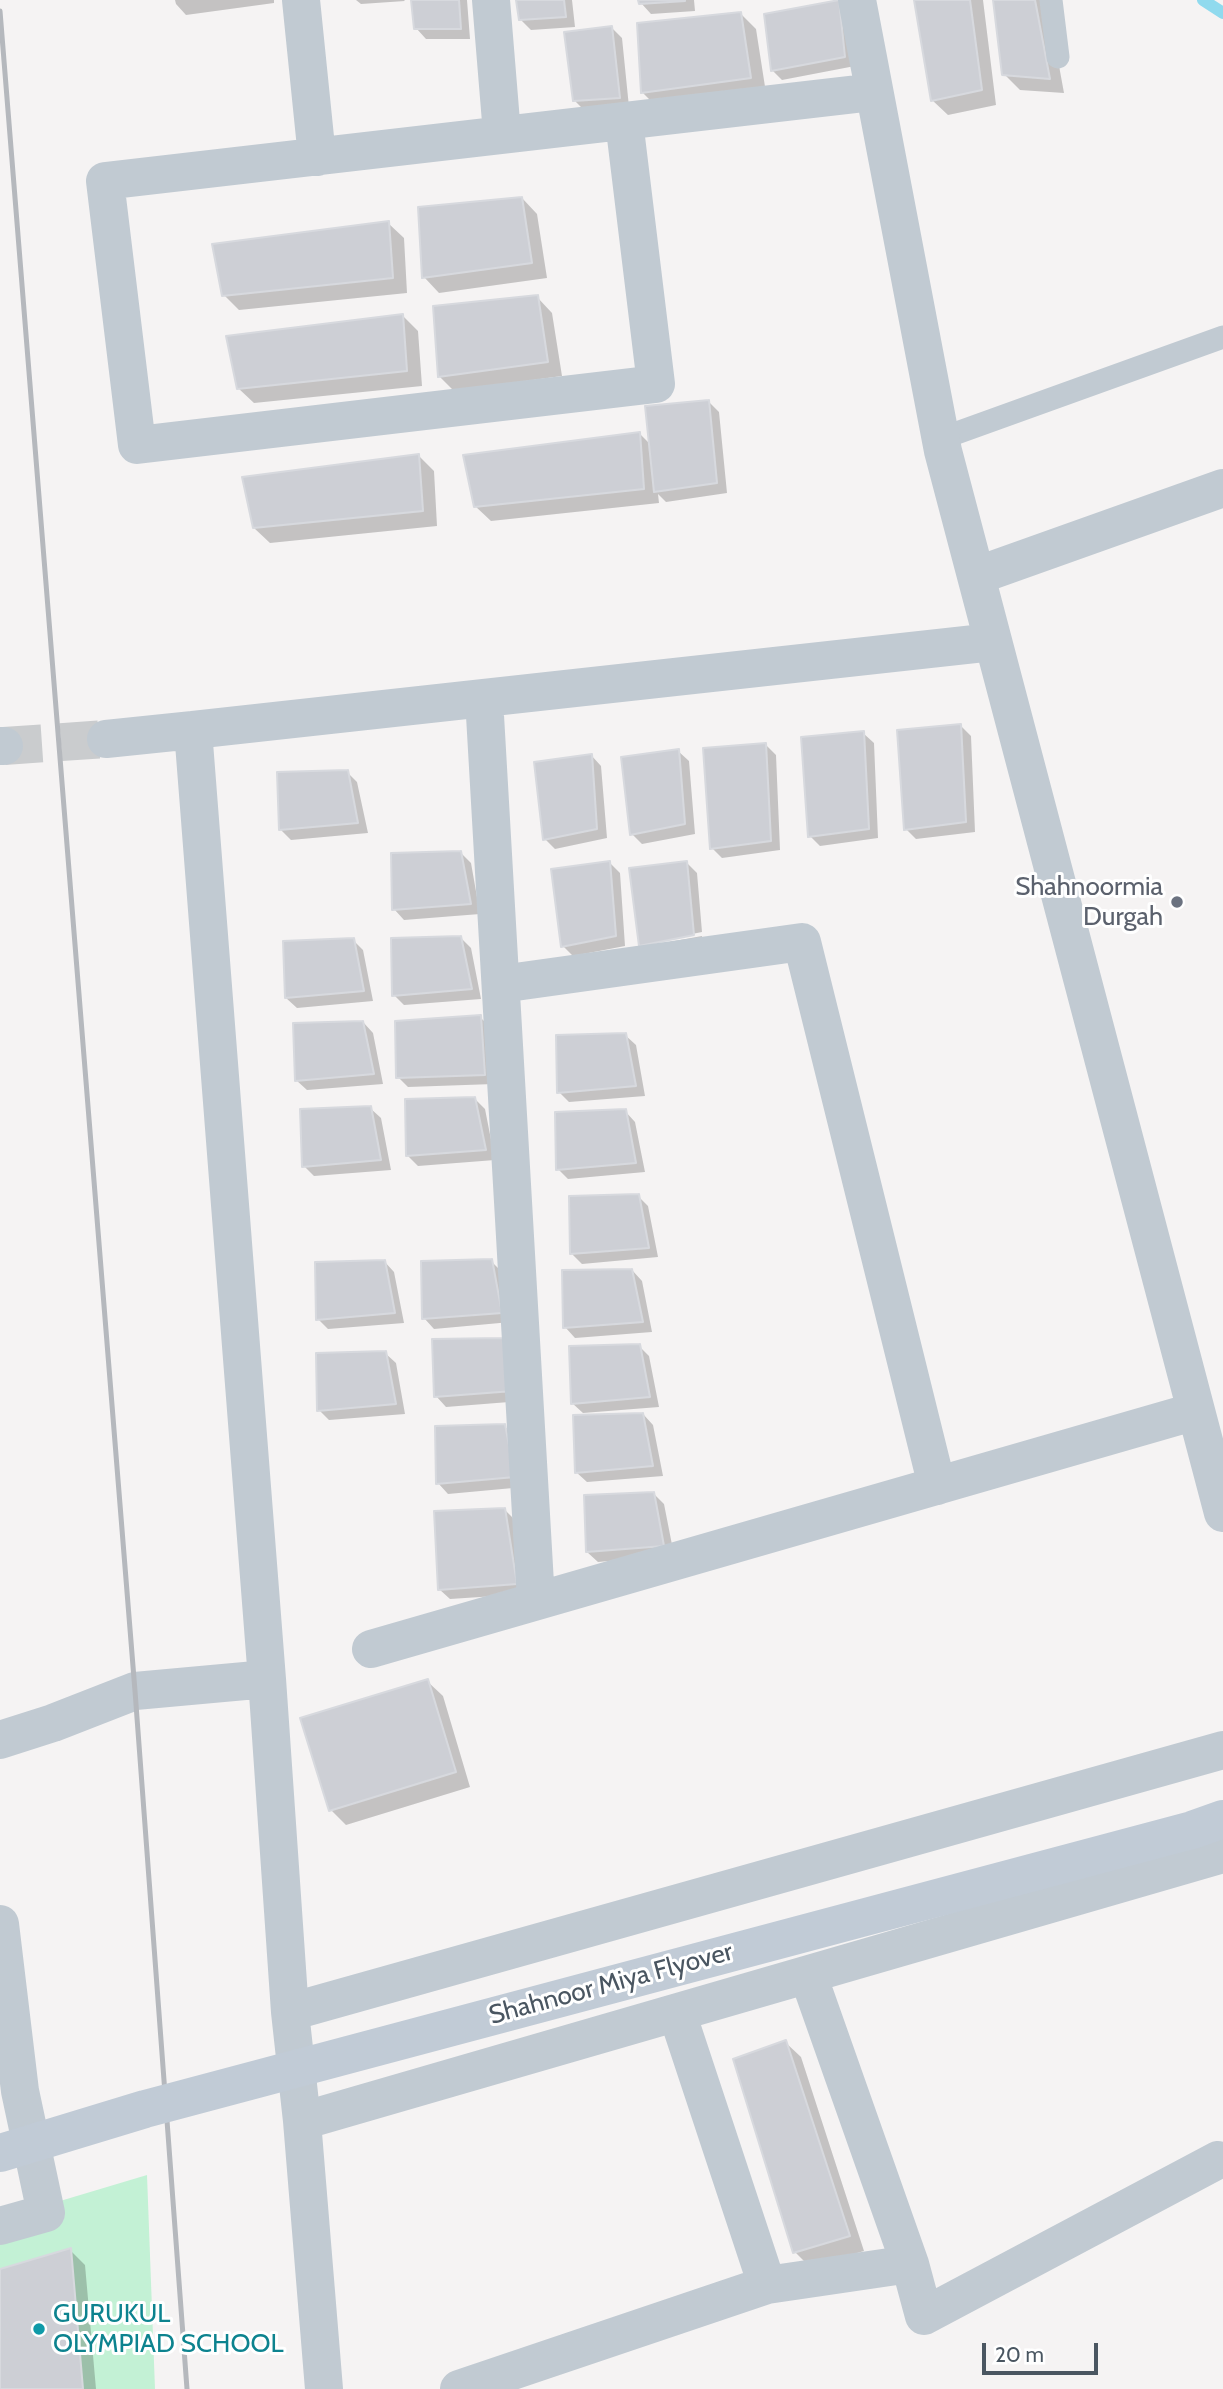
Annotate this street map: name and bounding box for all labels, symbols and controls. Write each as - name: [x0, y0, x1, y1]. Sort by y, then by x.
- place label: Shahnoormia Durgah: [1015, 871, 1163, 932]
- marker: Shahnoormia Durgah: [1169, 894, 1185, 910]
- street label: Shahnoor Miya Flyover: [486, 1936, 736, 2032]
- place label: GURUKUL OLYMPIAD SCHOOL: [53, 2298, 283, 2360]
- marker: GURUKUL OLYMPIAD SCHOOL: [31, 2321, 47, 2337]
- scale bar: [985, 2330, 1100, 2374]
- text: 20 m: [995, 2342, 1044, 2367]

